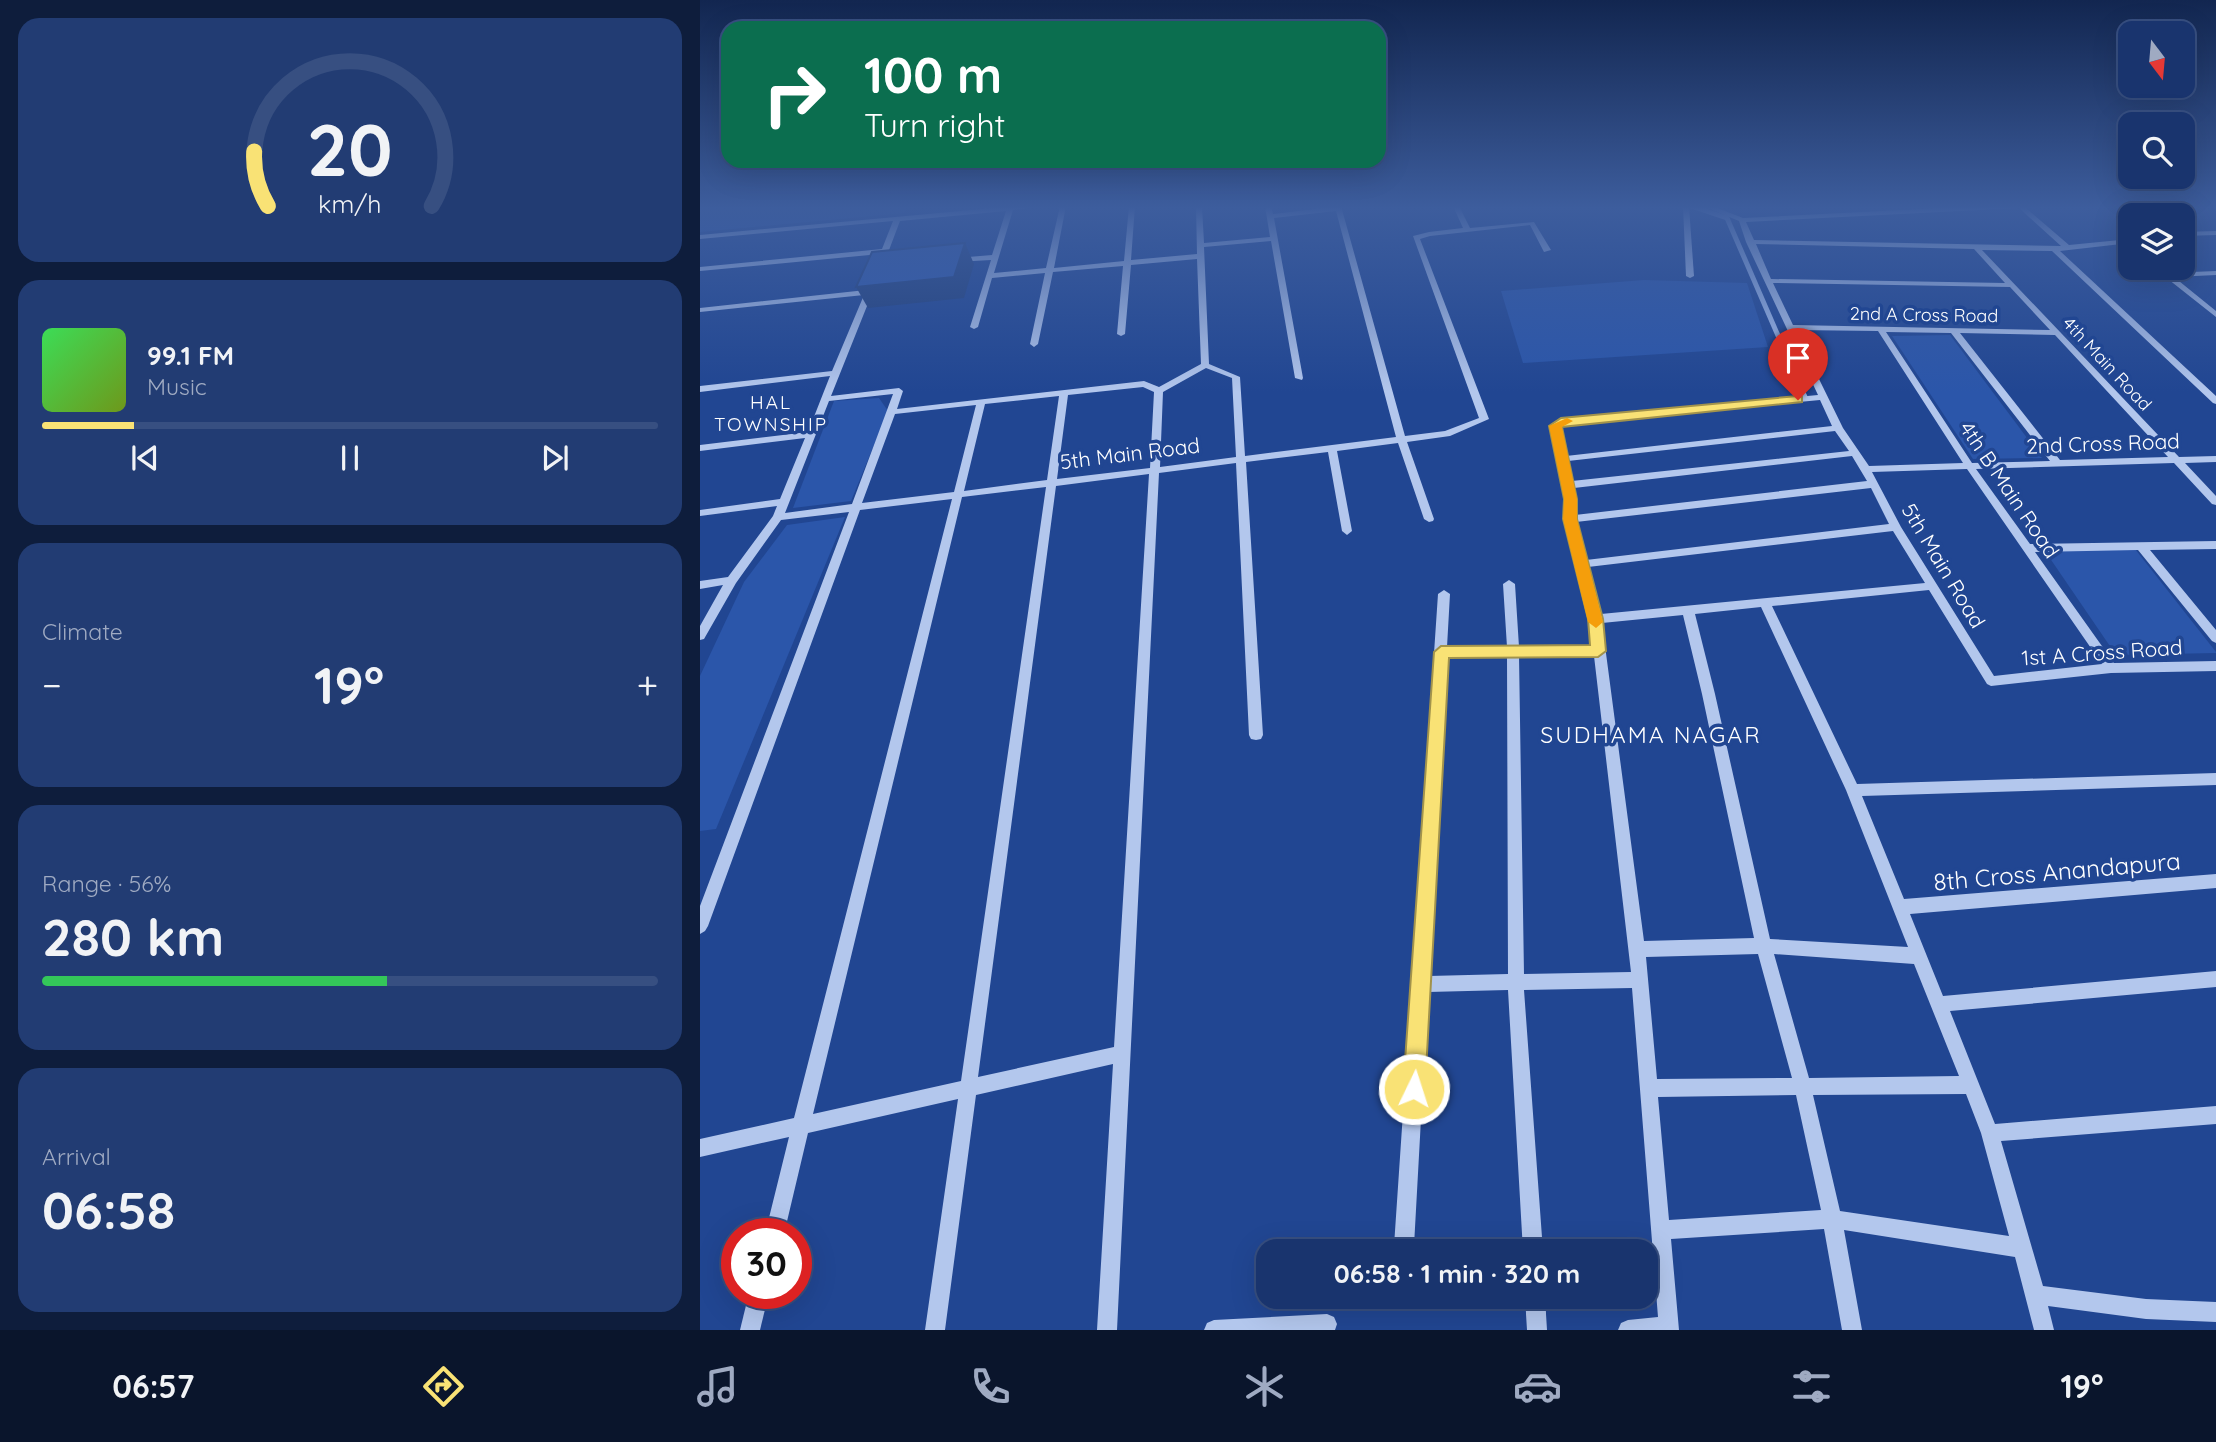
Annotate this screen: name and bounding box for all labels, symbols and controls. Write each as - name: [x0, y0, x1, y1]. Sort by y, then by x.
- north arrow: [2118, 21, 2194, 98]
- map controls: [2118, 21, 2195, 280]
- text: 100 m: [864, 44, 1002, 105]
- icon: right: [749, 49, 840, 140]
- text: 20: [307, 104, 393, 195]
- text: Turn right: [864, 105, 1005, 145]
- button: search: [2118, 112, 2195, 189]
- text: km/h: [318, 188, 382, 219]
- button: layers: [2118, 203, 2195, 280]
- street label: 2nd A Cross Road: [1850, 302, 1998, 327]
- street label: 4th Main Road: [2058, 312, 2157, 416]
- pin: [1768, 328, 1828, 400]
- text: 99.1 FM: [147, 339, 234, 372]
- icon: arrive: [1779, 339, 1817, 377]
- text: Music: [147, 372, 207, 401]
- district label: HAL TOWNSHIP: [714, 390, 828, 436]
- street label: 4th B Main Road: [1954, 416, 2065, 563]
- street label: 2nd Cross Road: [2026, 427, 2180, 459]
- street label: 5th Main Road: [1058, 432, 1201, 474]
- icon: previous: [126, 439, 164, 477]
- icon: pause: [331, 439, 369, 477]
- icon: next: [536, 439, 574, 477]
- street label: 5th Main Road: [1896, 498, 1991, 633]
- text: Climate: [42, 617, 123, 646]
- street label: 1st A Cross Road: [2021, 633, 2183, 671]
- text: 19°: [314, 652, 384, 717]
- text: −: [42, 661, 62, 709]
- text: +: [637, 661, 658, 709]
- district label: SUDHAMA NAGAR: [1540, 720, 1762, 749]
- street label: 8th Cross Anandapura: [1932, 845, 2182, 897]
- text: Range · 56%: [42, 869, 171, 898]
- text: 280 km: [42, 904, 224, 969]
- position arrow: [1377, 1052, 1451, 1126]
- text: Arrival: [42, 1142, 111, 1171]
- text: 06:58: [42, 1177, 175, 1242]
- speed limit sign: 30: [721, 1218, 812, 1309]
- text: 06:58 · 1 min · 320 m: [1334, 1257, 1580, 1290]
- icon: directions: [419, 1362, 468, 1411]
- icon: music: [693, 1362, 742, 1411]
- icon: phone: [966, 1362, 1015, 1411]
- icon: climate: [1240, 1362, 1289, 1411]
- icon: car: [1513, 1362, 1562, 1411]
- icon: filters: [1787, 1362, 1836, 1411]
- text: 06:57: [112, 1366, 194, 1406]
- text: 19°: [2060, 1366, 2104, 1406]

